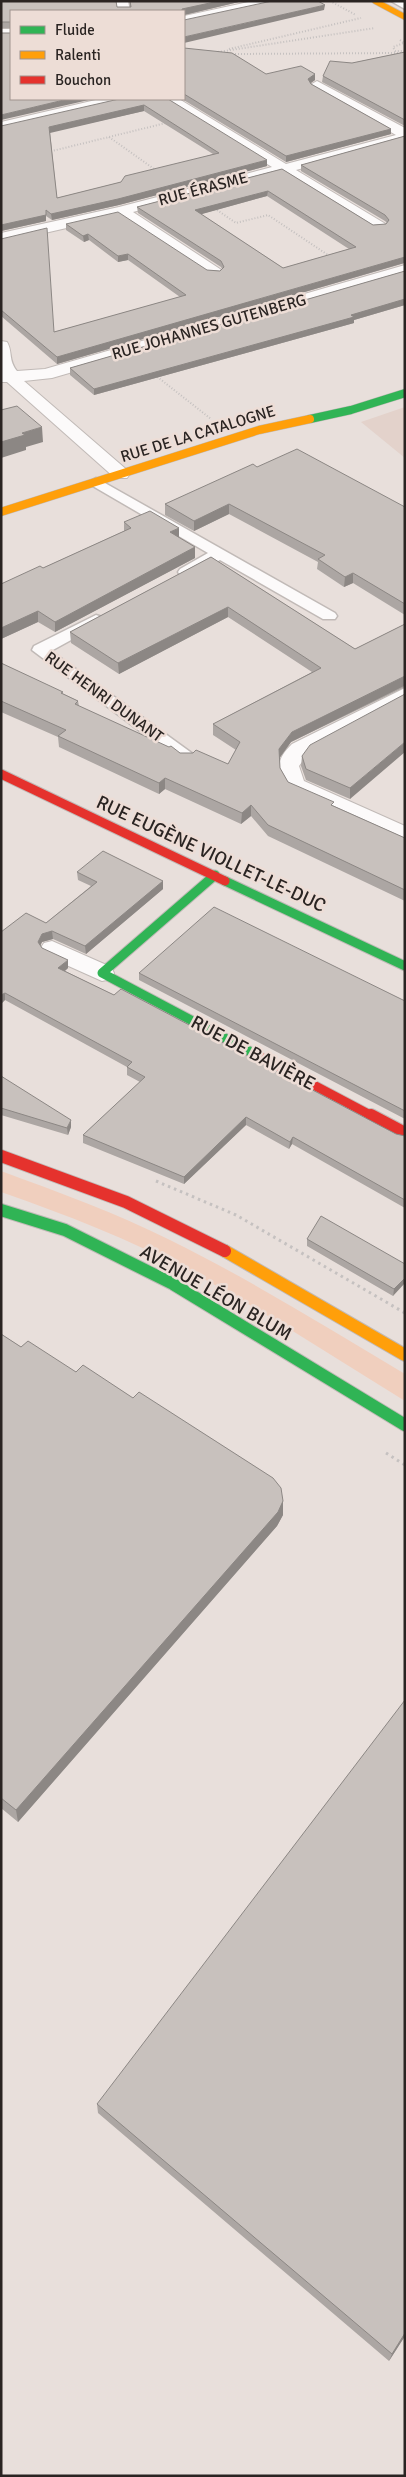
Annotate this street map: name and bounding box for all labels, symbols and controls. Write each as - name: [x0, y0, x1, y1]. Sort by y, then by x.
- legend: [10, 10, 185, 100]
- text: Fluide: [55, 21, 95, 39]
- text: Ralenti: [55, 46, 101, 64]
- text: Bouchon: [55, 71, 111, 89]
- street label: RUE ÉRASME: [156, 167, 250, 211]
- street label: RUE JOHANNES GUTENBERG: [110, 290, 308, 364]
- street label: RUE DE LA CATALOGNE: [118, 401, 278, 467]
- street label: RUE HENRI DUNANT: [41, 647, 167, 747]
- street label: RUE EUGÈNE VIOLLET-LE-DUC: [92, 790, 330, 918]
- street label: RUE DE BAVIÈRE: [187, 1010, 319, 1096]
- street label: AVENUE LÉON BLUM: [136, 1240, 296, 1346]

